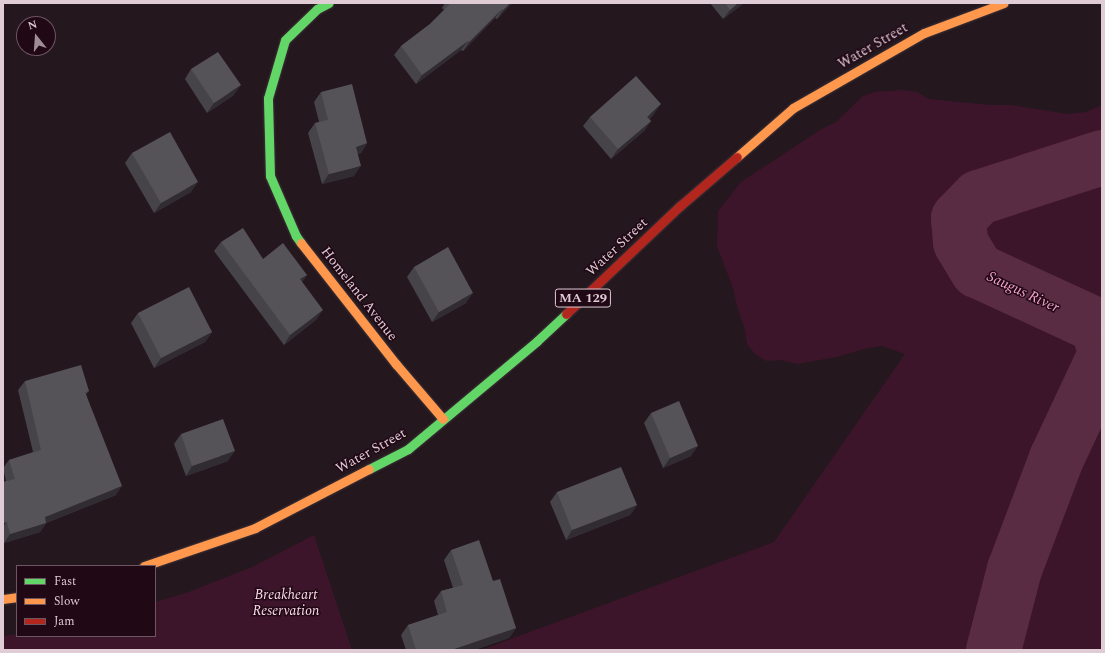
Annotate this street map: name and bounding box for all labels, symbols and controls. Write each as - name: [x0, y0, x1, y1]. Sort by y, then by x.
- north arrow: [16, 16, 56, 56]
- text: N: [26, 16, 39, 34]
- street label: Water Street: [835, 19, 911, 73]
- street label: Water Street: [583, 214, 651, 280]
- street label: Homeland Avenue: [317, 244, 401, 344]
- water label: Saugus River: [984, 267, 1062, 317]
- road number: MA 129: [554, 287, 612, 309]
- street label: Water Street: [333, 425, 409, 477]
- legend: [16, 565, 156, 637]
- text: Fast: [54, 572, 76, 591]
- park label: Breakheart Reservation: [253, 587, 319, 620]
- text: Slow: [54, 592, 79, 611]
- text: Jam: [54, 612, 75, 631]

